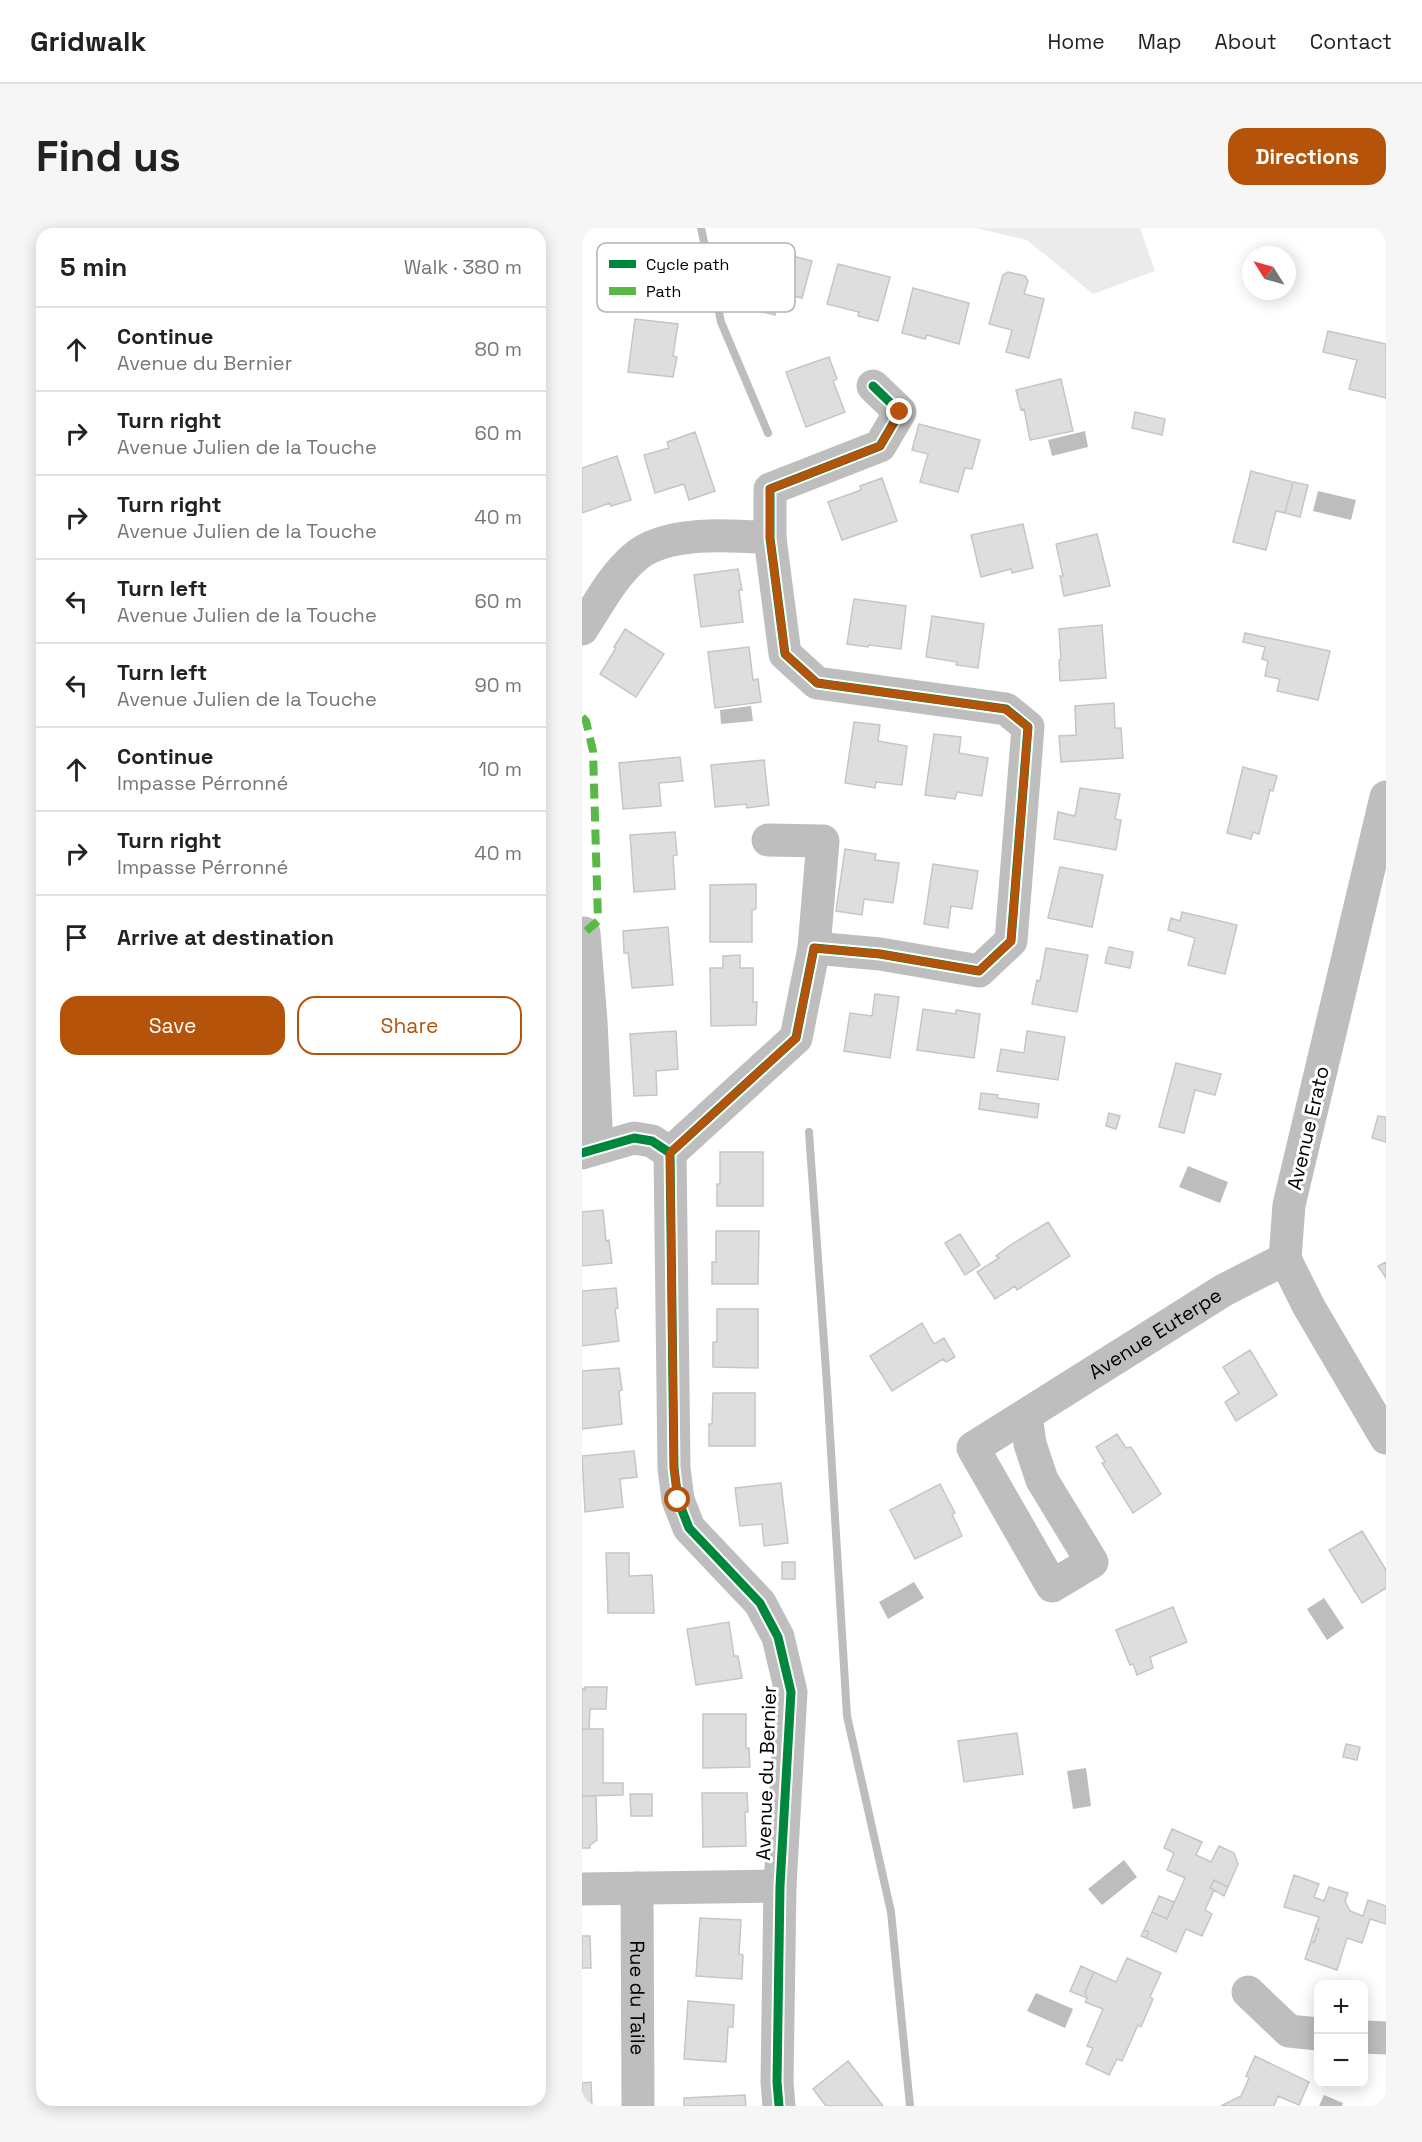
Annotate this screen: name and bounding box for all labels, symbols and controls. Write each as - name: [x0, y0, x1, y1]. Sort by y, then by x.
- text: Gridwalk: [30, 23, 146, 59]
- text: Home: [1047, 28, 1105, 55]
- text: Map: [1138, 28, 1182, 55]
- text: About: [1215, 28, 1277, 55]
- text: Contact: [1310, 28, 1392, 55]
- button: Directions: [1228, 128, 1386, 185]
- text: Find us: [36, 130, 181, 183]
- legend: [597, 243, 795, 312]
- north arrow: [1242, 246, 1296, 300]
- text: 5 min: [60, 250, 127, 284]
- text: Walk · 380 m: [404, 254, 522, 280]
- text: Cycle path: [646, 254, 729, 275]
- text: Path: [646, 281, 681, 302]
- text: Continue: [117, 322, 213, 350]
- icon: ahead: [60, 333, 93, 366]
- text: 80 m: [474, 336, 522, 362]
- text: Avenue du Bernier: [117, 350, 292, 376]
- route end: [886, 398, 912, 424]
- text: Turn right: [117, 406, 222, 434]
- icon: right: [60, 417, 93, 450]
- text: 60 m: [475, 420, 522, 446]
- text: Avenue Julien de la Touche: [117, 434, 377, 460]
- text: Turn right: [117, 490, 222, 518]
- icon: right: [60, 501, 93, 534]
- text: 40 m: [474, 504, 522, 530]
- text: Avenue Julien de la Touche: [117, 518, 377, 544]
- text: Turn left: [117, 574, 207, 602]
- icon: left: [60, 585, 93, 618]
- text: 60 m: [475, 588, 522, 614]
- text: Avenue Julien de la Touche: [117, 602, 377, 628]
- text: Turn left: [117, 658, 207, 686]
- icon: left: [60, 669, 93, 702]
- text: 90 m: [475, 672, 522, 698]
- text: Avenue Julien de la Touche: [117, 686, 377, 712]
- text: Continue: [117, 742, 213, 770]
- icon: ahead: [60, 753, 93, 786]
- text: 10 m: [478, 756, 522, 782]
- text: Impasse Pérronné: [117, 770, 288, 796]
- text: Turn right: [117, 826, 222, 854]
- icon: right: [60, 837, 93, 870]
- text: 40 m: [474, 840, 522, 866]
- text: Impasse Pérronné: [117, 854, 288, 880]
- icon: arrive: [60, 921, 93, 954]
- text: Arrive at destination: [117, 923, 334, 951]
- button: Save: [60, 996, 285, 1055]
- button: Share: [297, 996, 522, 1055]
- street label: Avenue Erato: [1281, 1064, 1335, 1192]
- street label: Avenue Euterpe: [1084, 1282, 1226, 1385]
- route start: [664, 1486, 690, 1512]
- street label: Avenue du Bernier: [750, 1685, 782, 1861]
- street label: Rue du Taile: [624, 1941, 651, 2055]
- map controls: [1314, 1980, 1368, 2088]
- button: +: [1314, 1980, 1368, 2034]
- button: −: [1314, 2034, 1368, 2088]

